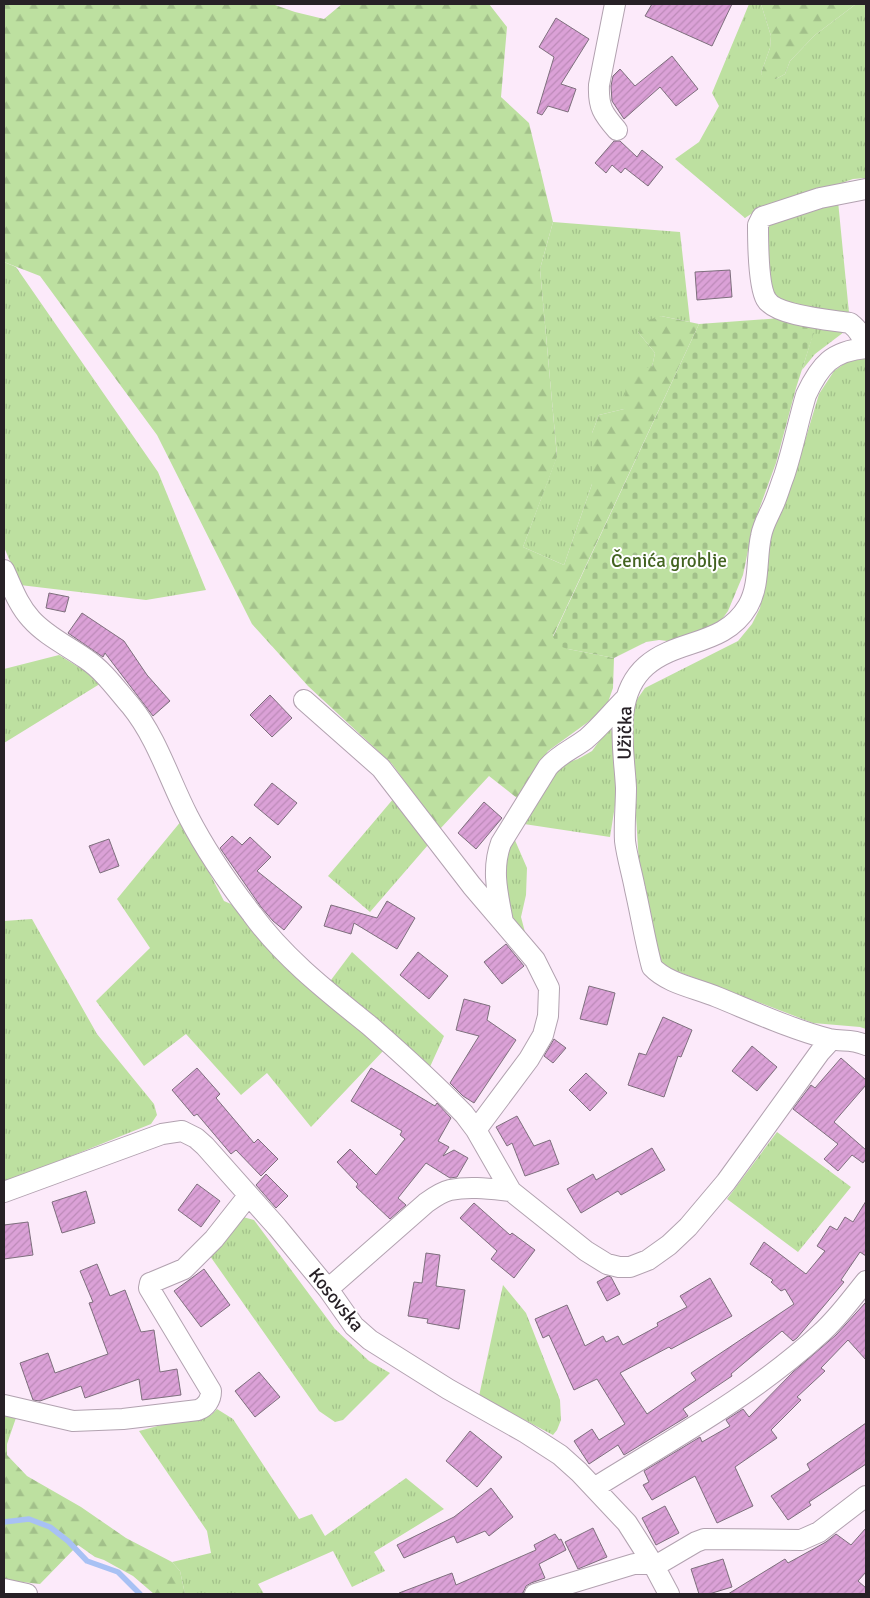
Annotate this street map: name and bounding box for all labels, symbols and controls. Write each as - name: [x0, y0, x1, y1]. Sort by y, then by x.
- park label: Čenića groblje: [611, 548, 727, 573]
- street label: Užička: [613, 706, 637, 760]
- street label: Kosovska: [303, 1263, 369, 1337]

